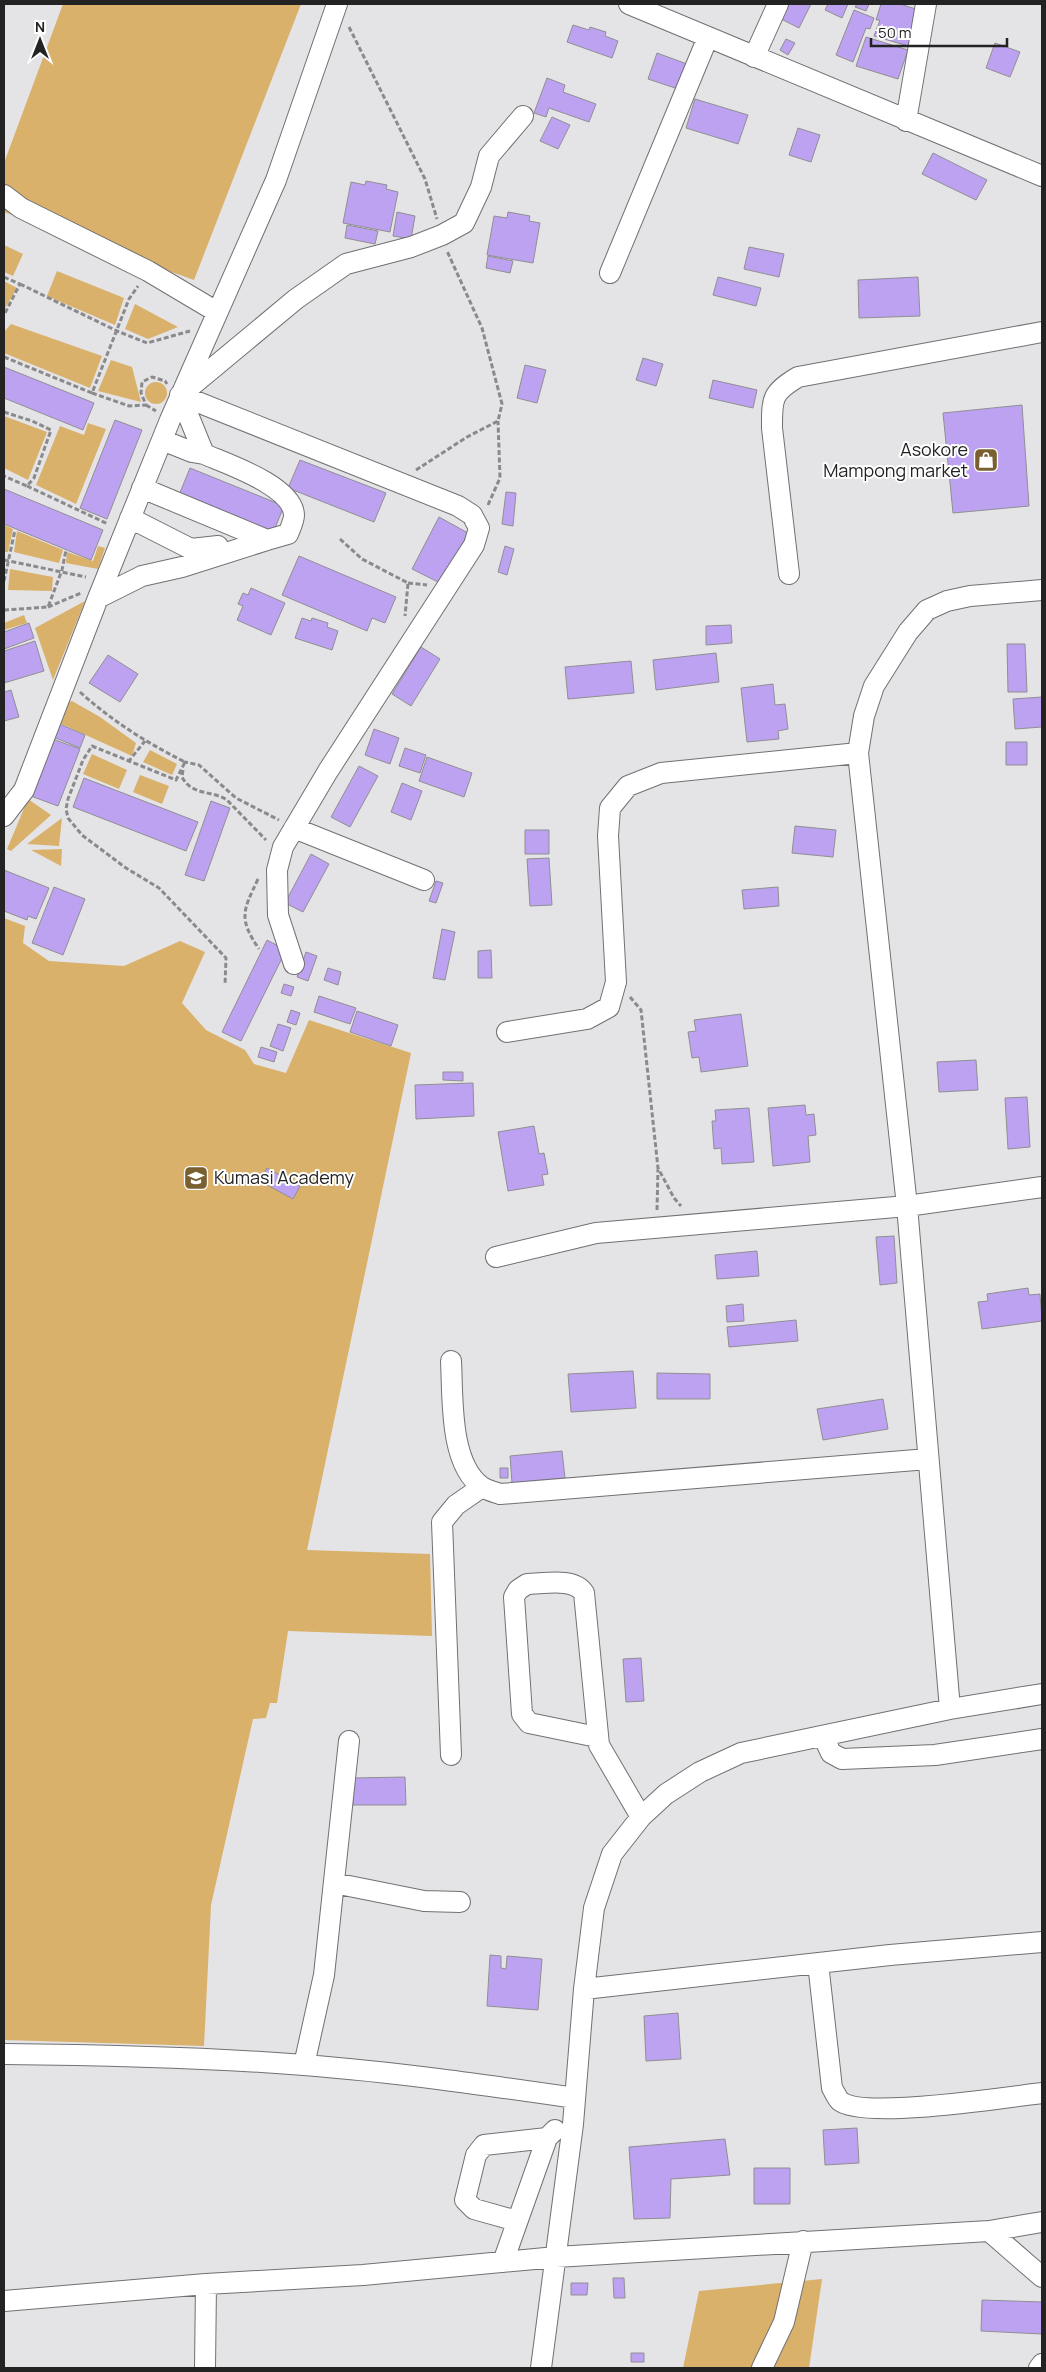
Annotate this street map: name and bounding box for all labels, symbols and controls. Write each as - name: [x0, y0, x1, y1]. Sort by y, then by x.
- north arrow: [15, 15, 65, 65]
- scale bar: [871, 15, 1007, 47]
- text: N: [35, 17, 45, 36]
- text: 50 m: [878, 22, 912, 43]
- place label: Asokore Mampong market: [823, 437, 968, 482]
- shop icon: Asokore Mampong market: [973, 447, 999, 473]
- school or university icon: Kumasi Academy: [183, 1165, 209, 1191]
- place label: Kumasi Academy: [214, 1165, 354, 1189]

